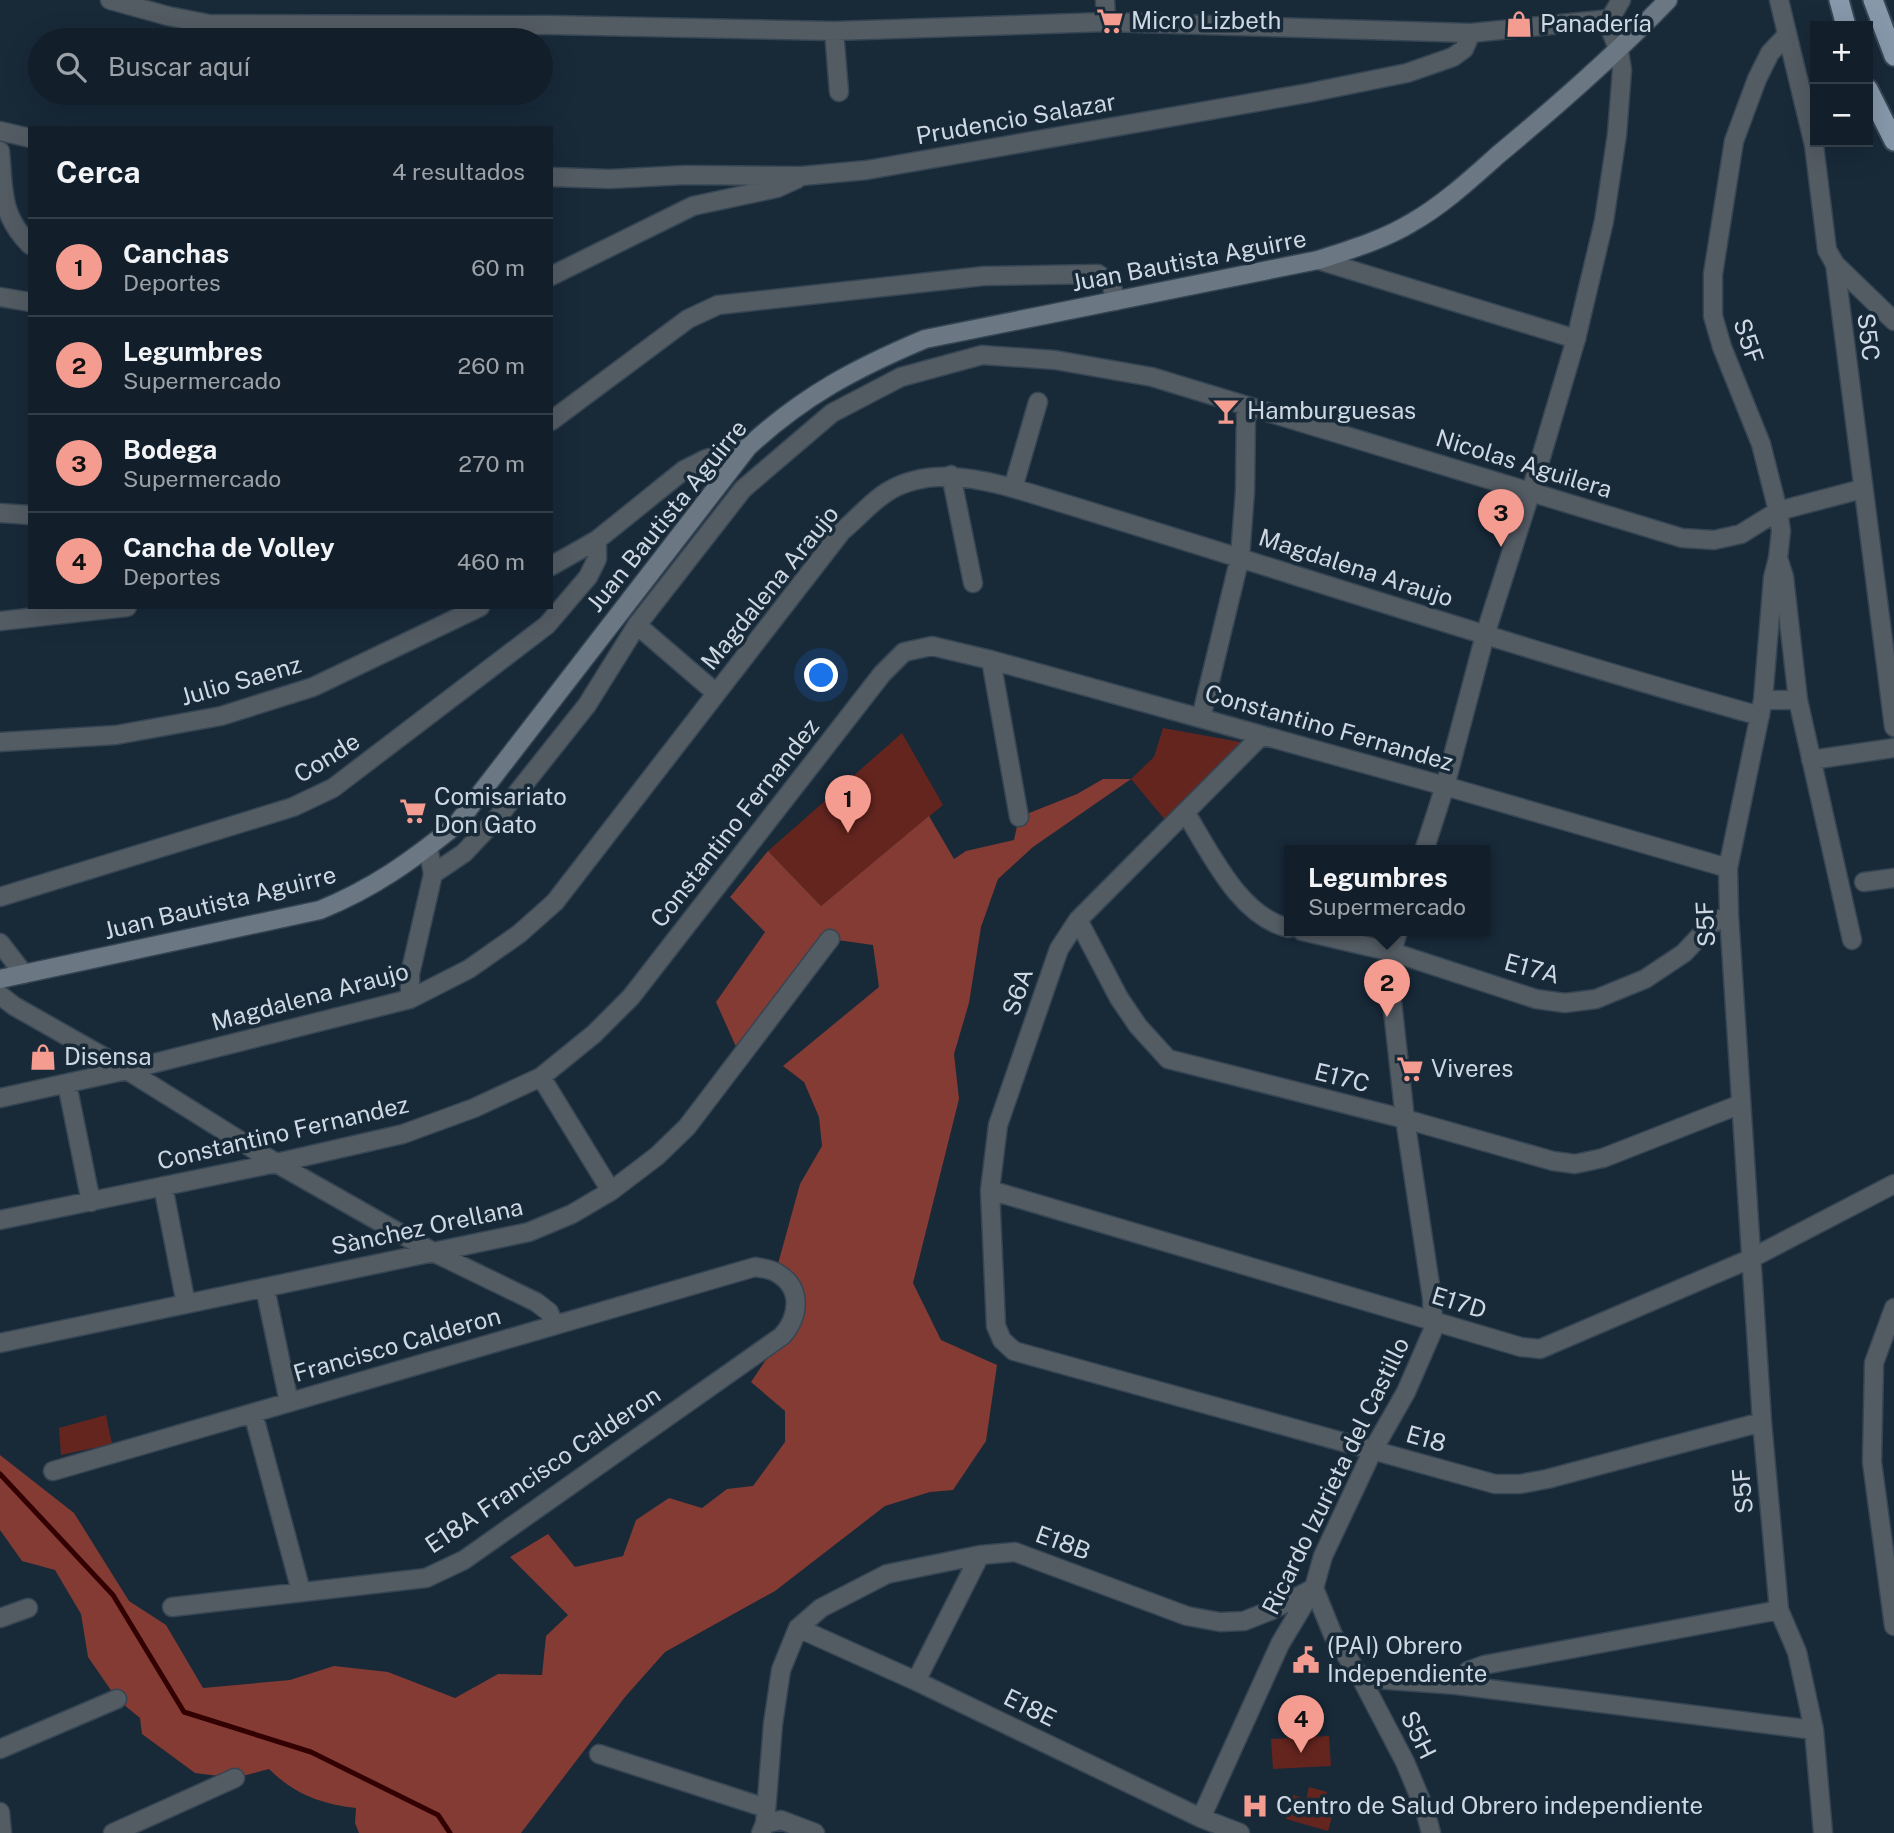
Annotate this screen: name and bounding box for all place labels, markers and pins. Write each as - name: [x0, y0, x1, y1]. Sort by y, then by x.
- supermarket icon: Micro Lizbeth: [1095, 6, 1125, 36]
- place label: Micro Lizbeth: [1131, 6, 1281, 34]
- shop icon: Panadería: [1504, 9, 1534, 39]
- place label: Panadería: [1540, 9, 1652, 37]
- bar icon: Hamburguesas: [1211, 396, 1241, 426]
- place label: Hamburguesas: [1247, 396, 1416, 424]
- pin: 3: [1478, 489, 1524, 547]
- pin: 1: [825, 775, 871, 833]
- place label: Comisariato Don Gato: [434, 782, 567, 838]
- supermarket icon: Comisariato Don Gato: [398, 796, 428, 826]
- pin: 2: [1364, 959, 1410, 1017]
- shop icon: Disensa: [28, 1042, 58, 1072]
- place label: Disensa: [64, 1042, 152, 1070]
- supermarket icon: Viveres: [1395, 1054, 1425, 1084]
- place label: Viveres: [1431, 1054, 1513, 1082]
- place label: (PAI) Obrero Independiente: [1327, 1631, 1487, 1687]
- public building icon: (PAI) Obrero Independiente: [1291, 1645, 1321, 1675]
- pin: 4: [1278, 1695, 1324, 1753]
- hospital icon: Centro de Salud Obrero independiente: [1240, 1791, 1270, 1821]
- place label: Centro de Salud Obrero independiente: [1276, 1791, 1703, 1819]

